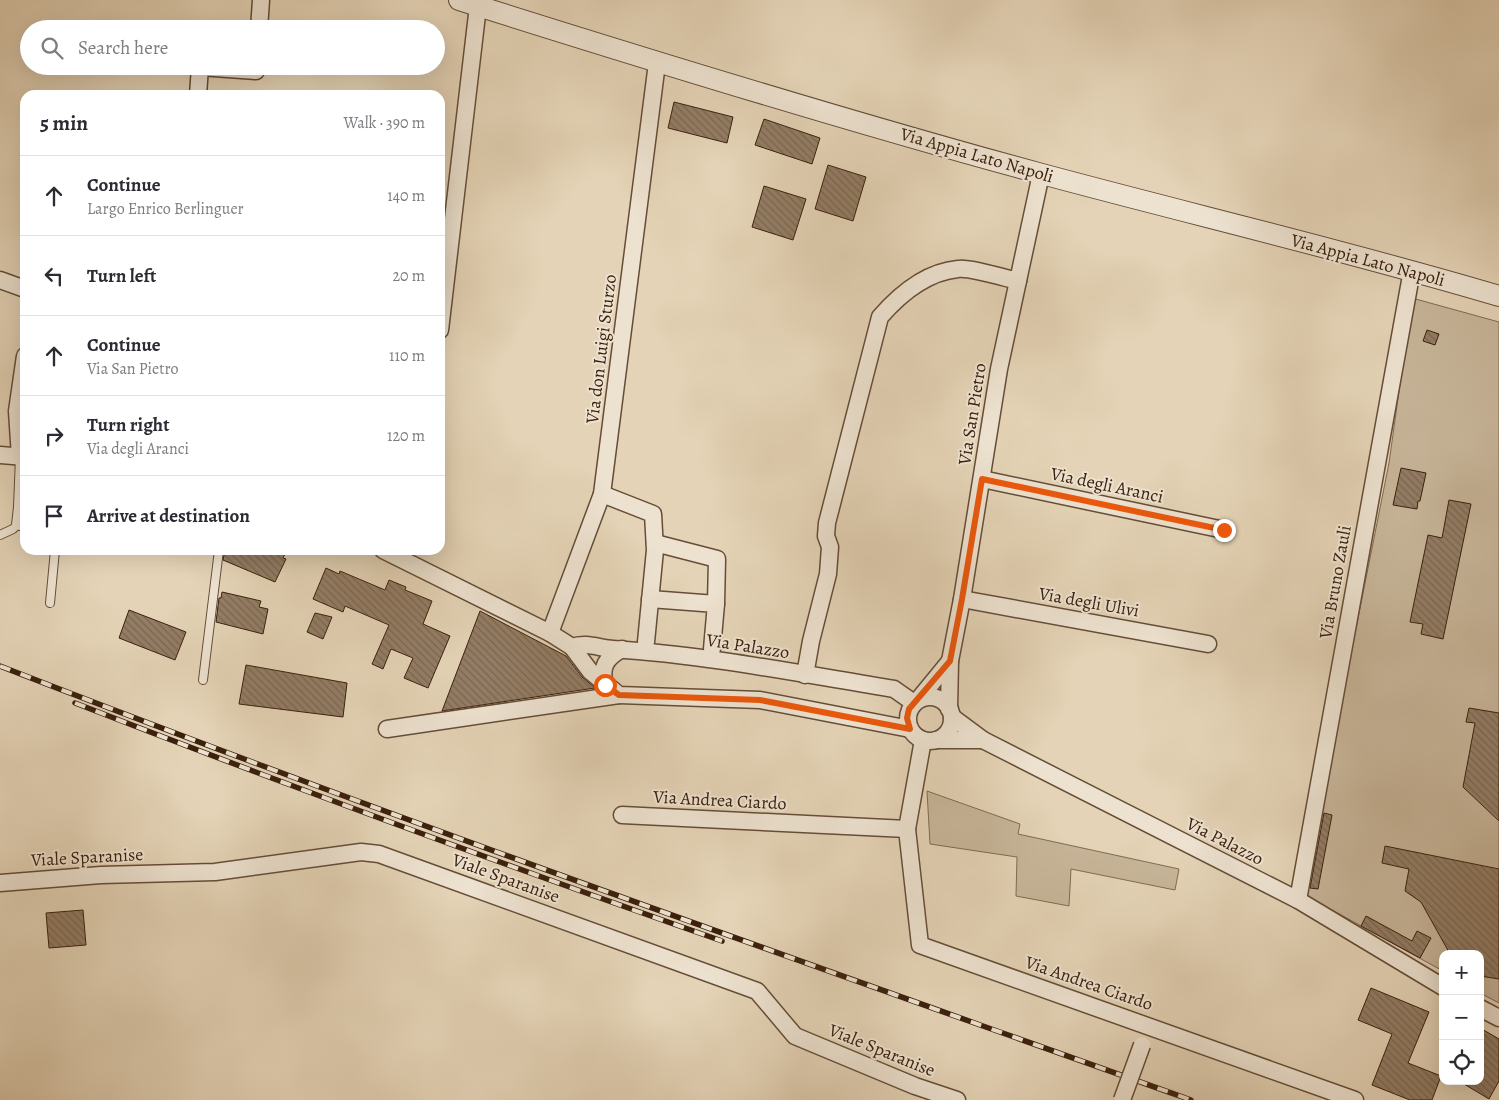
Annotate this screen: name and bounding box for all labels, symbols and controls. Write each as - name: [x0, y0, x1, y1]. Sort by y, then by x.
- search box: [20, 20, 445, 75]
- icon: search: [38, 34, 66, 62]
- text: Search here: [78, 35, 168, 61]
- text: 5 min: [40, 109, 88, 137]
- text: Walk · 390 m: [344, 112, 425, 134]
- street label: Via Appia Lato Napoli: [897, 121, 1056, 188]
- text: Continue: [87, 172, 161, 198]
- icon: ahead: [40, 182, 68, 210]
- text: 140 m: [387, 185, 425, 207]
- text: Largo Enrico Berlinguer: [87, 198, 244, 220]
- street label: Via Appia Lato Napoli: [1287, 228, 1448, 292]
- icon: left: [40, 262, 68, 290]
- text: Turn left: [87, 263, 156, 289]
- text: 20 m: [392, 265, 425, 287]
- street label: Via don Luigi Sturzo: [580, 273, 622, 426]
- text: Continue: [87, 332, 161, 358]
- icon: ahead: [40, 342, 68, 370]
- text: 110 m: [389, 345, 425, 367]
- text: Via San Pietro: [87, 358, 178, 380]
- street label: Via San Pietro: [952, 361, 992, 468]
- text: Turn right: [87, 412, 169, 438]
- icon: right: [40, 422, 68, 450]
- text: 120 m: [387, 425, 425, 447]
- text: Via degli Aranci: [87, 438, 189, 460]
- street label: Via degli Aranci: [1047, 461, 1166, 509]
- icon: arrive: [40, 502, 68, 530]
- text: Arrive at destination: [87, 503, 250, 529]
- route end: [1213, 519, 1236, 542]
- street label: Via Bruno Zauli: [1313, 523, 1357, 642]
- street label: Via degli Ulivi: [1036, 581, 1141, 623]
- street label: Via Palazzo: [704, 627, 791, 664]
- route start: [594, 674, 617, 697]
- street label: Via Andrea Ciardo: [652, 784, 787, 815]
- street label: Via Palazzo: [1181, 811, 1268, 871]
- street label: Viale Sparanise: [29, 842, 144, 872]
- street label: Viale Sparanise: [448, 847, 563, 909]
- street label: Via Andrea Ciardo: [1021, 950, 1156, 1016]
- map controls: [1439, 950, 1484, 1085]
- button: +: [1439, 950, 1484, 995]
- button: −: [1439, 995, 1484, 1040]
- street label: Viale Sparanise: [824, 1017, 939, 1082]
- button: locate: [1439, 1040, 1484, 1085]

